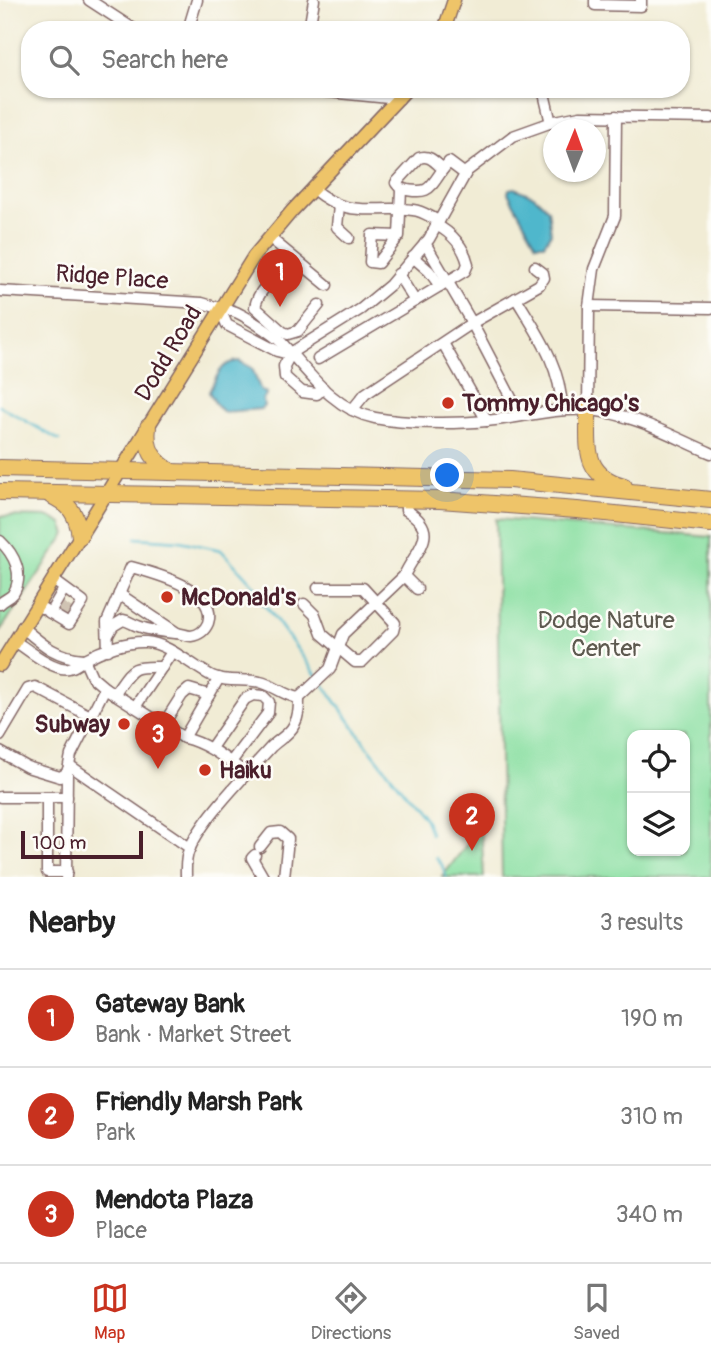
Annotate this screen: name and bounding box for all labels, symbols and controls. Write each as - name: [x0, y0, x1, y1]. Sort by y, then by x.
- search box: [21, 21, 690, 98]
- icon: search: [45, 41, 83, 79]
- text: Search here: [101, 44, 228, 76]
- north arrow: [543, 119, 606, 182]
- pin: 1: [257, 249, 303, 307]
- street label: Ridge Place: [55, 259, 170, 296]
- street label: Dodd Road: [129, 300, 208, 406]
- place label: Tommy Chicago's: [461, 389, 639, 418]
- marker: Tommy Chicago's: [440, 395, 456, 411]
- your location: [430, 458, 464, 492]
- place label: McDonald's: [181, 583, 296, 612]
- marker: McDonald's: [159, 589, 175, 605]
- park label: Dodge Nature Center: [538, 606, 675, 663]
- place label: Subway: [35, 710, 111, 739]
- pin: 3: [135, 711, 181, 769]
- marker: Subway: [116, 716, 132, 732]
- map controls: [627, 730, 690, 856]
- button: locate: [627, 730, 690, 793]
- place label: Haiku: [219, 756, 272, 785]
- marker: Haiku: [197, 762, 213, 778]
- pin: 2: [449, 793, 495, 851]
- button: layers: [627, 793, 690, 856]
- scale bar: [21, 828, 144, 860]
- text: 100 m: [32, 831, 86, 855]
- text: Nearby: [28, 904, 115, 941]
- text: 3 results: [600, 908, 683, 937]
- text: Gateway Bank: [95, 988, 245, 1020]
- text: 1: [47, 1004, 56, 1033]
- text: 190 m: [621, 1004, 683, 1033]
- text: Bank · Market Street: [95, 1020, 291, 1049]
- text: Friendly Marsh Park: [95, 1086, 302, 1118]
- text: 2: [45, 1102, 57, 1131]
- text: 310 m: [620, 1102, 683, 1131]
- text: Park: [95, 1118, 135, 1147]
- text: Mendota Plaza: [95, 1184, 253, 1216]
- text: 3: [45, 1200, 57, 1229]
- text: 340 m: [616, 1200, 683, 1229]
- text: Place: [95, 1216, 147, 1245]
- tab: Map: [91, 1279, 129, 1345]
- tab: Directions: [311, 1279, 391, 1345]
- tab: Saved: [573, 1279, 620, 1345]

